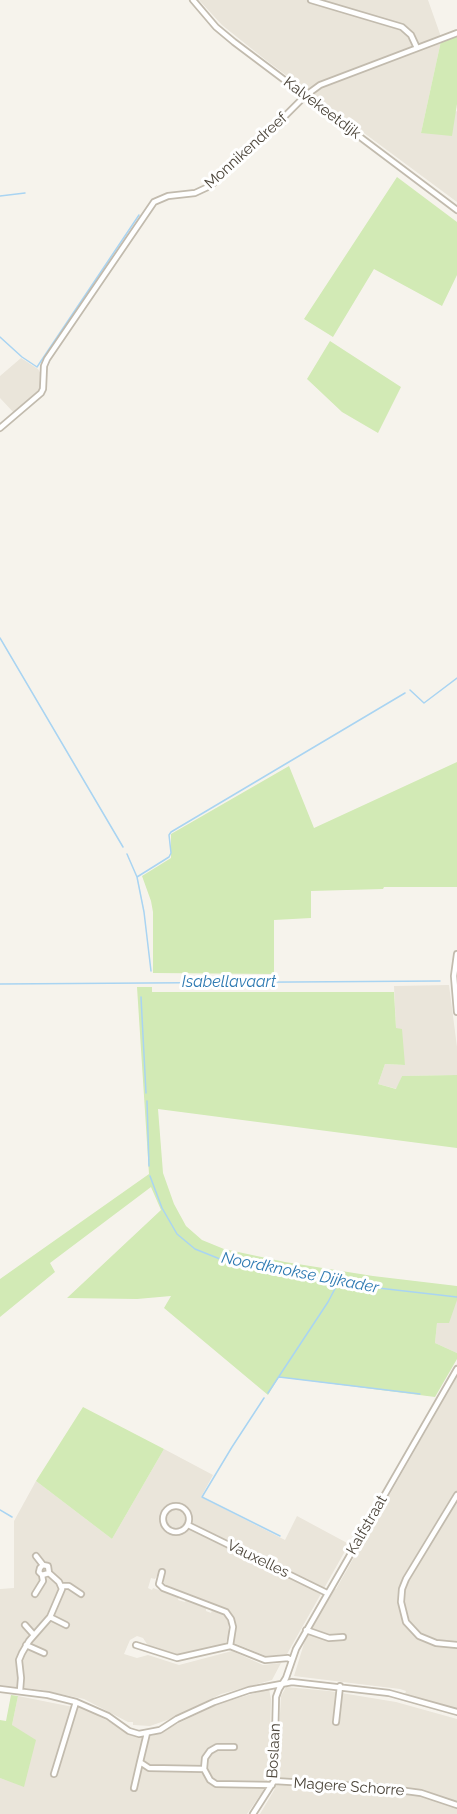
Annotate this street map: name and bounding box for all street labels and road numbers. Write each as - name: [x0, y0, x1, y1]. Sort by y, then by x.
- street label: Kalvekeetdijk: [280, 73, 364, 143]
- street label: Monnikendreef: [201, 109, 291, 193]
- street label: Kalfstraat: [343, 1492, 391, 1558]
- street label: Vauxelles: [224, 1536, 292, 1582]
- street label: Boslaan: [264, 1723, 284, 1779]
- street label: Magere Schorre: [293, 1774, 405, 1800]

